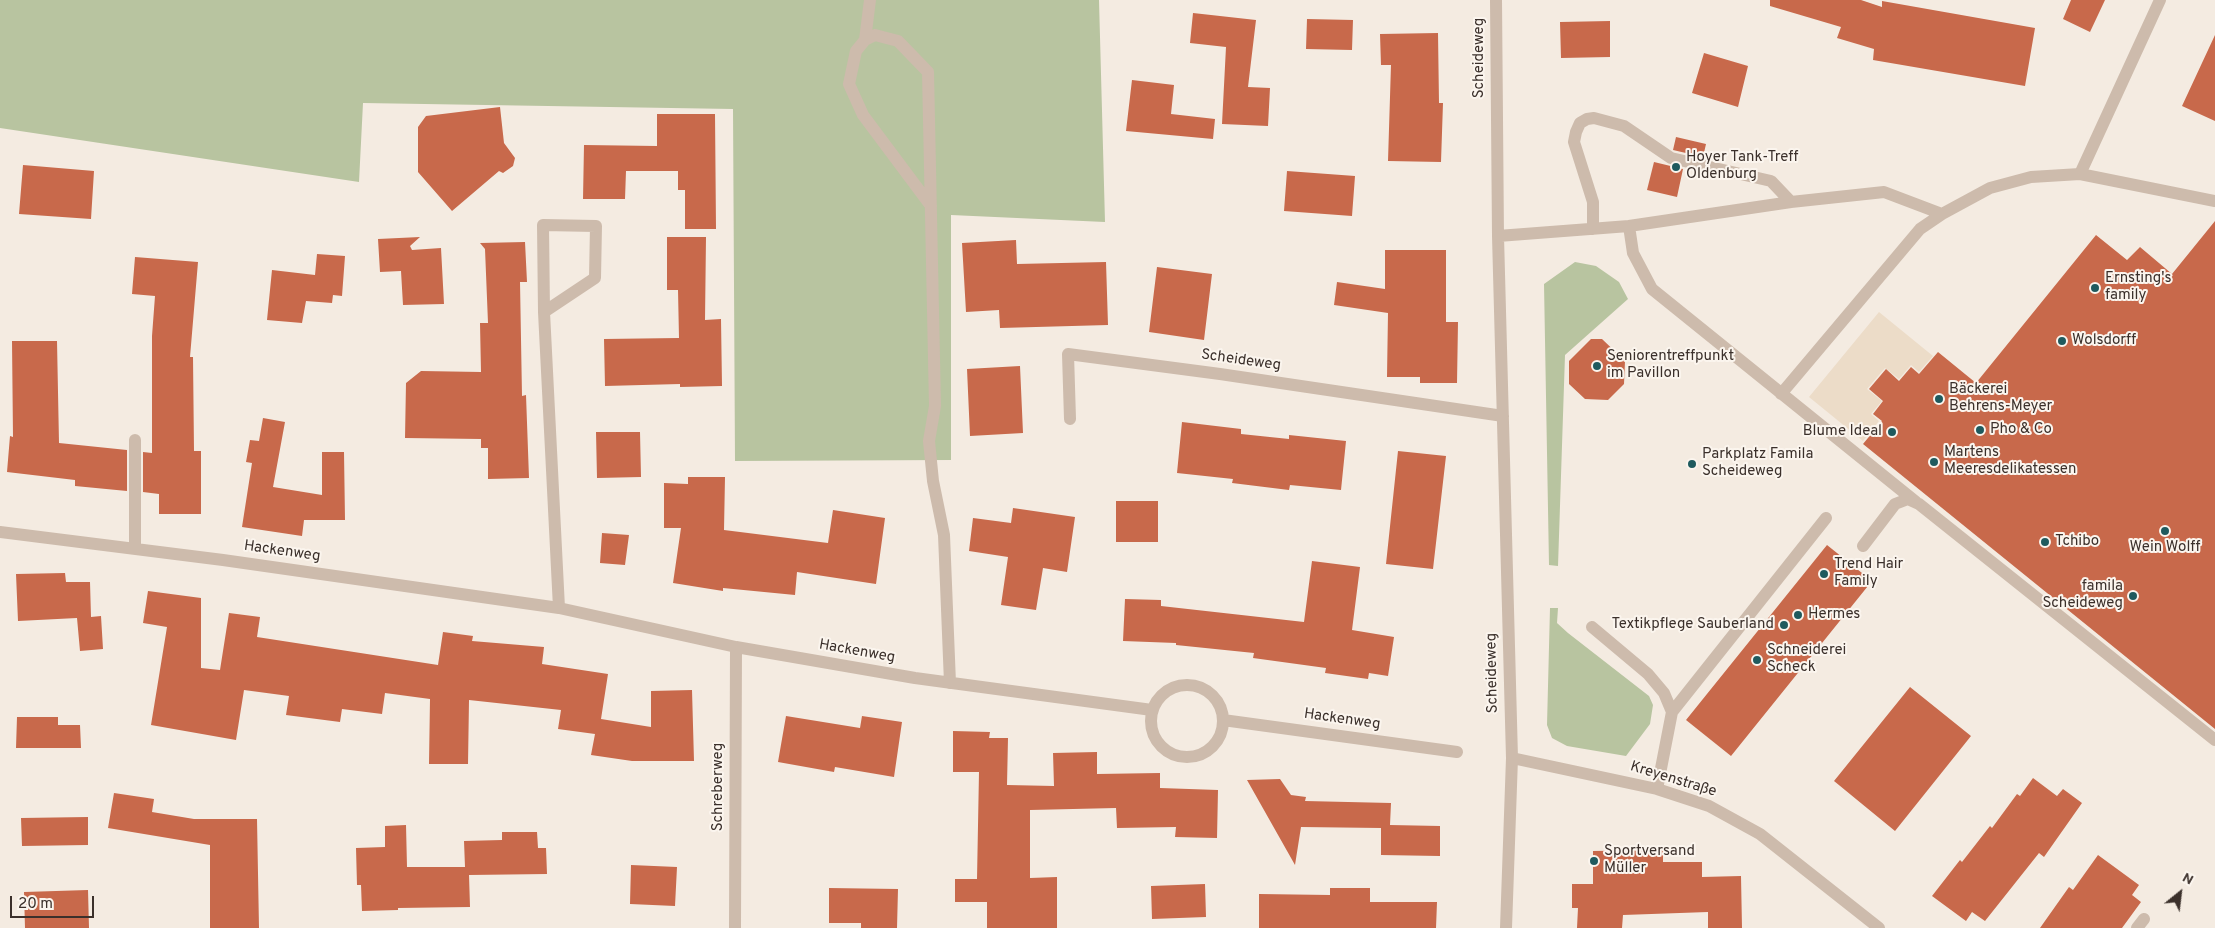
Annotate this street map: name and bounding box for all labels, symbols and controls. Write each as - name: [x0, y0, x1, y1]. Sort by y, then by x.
- street label: Scheideweg: [1471, 18, 1489, 98]
- place label: Hoyer Tank-Treff Oldenburg: [1686, 149, 1798, 184]
- marker: Hoyer Tank-Treff Oldenburg: [1670, 161, 1682, 173]
- place label: Ernsting's family: [2105, 270, 2172, 305]
- marker: Ernsting's family: [2089, 282, 2101, 294]
- place label: Wolsdorff: [2072, 332, 2136, 350]
- marker: Wolsdorff: [2056, 335, 2068, 347]
- street label: Scheideweg: [1200, 346, 1282, 376]
- place label: Seniorentreffpunkt im Pavillon: [1607, 348, 1734, 383]
- marker: Seniorentreffpunkt im Pavillon: [1591, 360, 1603, 372]
- place label: Bäckerei Behrens-Meyer: [1949, 381, 2052, 416]
- marker: Bäckerei Behrens-Meyer: [1933, 393, 1945, 405]
- place label: Pho & Co: [1990, 421, 2052, 439]
- place label: Blume Ideal: [1803, 423, 1882, 441]
- marker: Pho & Co: [1974, 424, 1986, 436]
- marker: Blume Ideal: [1886, 426, 1898, 438]
- place label: Martens Meeresdelikatessen: [1944, 444, 2076, 479]
- place label: Parkplatz Famila Scheideweg: [1702, 446, 1813, 481]
- marker: Martens Meeresdelikatessen: [1928, 456, 1940, 468]
- marker: Parkplatz Famila Scheideweg: [1686, 458, 1698, 470]
- marker: Wein Wolff: [2159, 525, 2171, 537]
- place label: Tchibo: [2055, 533, 2099, 551]
- marker: Tchibo: [2039, 536, 2051, 548]
- street label: Hackenweg: [243, 538, 321, 566]
- place label: Wein Wolff: [2130, 539, 2200, 557]
- place label: Trend Hair Family: [1834, 556, 1903, 591]
- marker: Trend Hair Family: [1818, 568, 1830, 580]
- place label: famila Scheideweg: [2043, 578, 2123, 613]
- marker: famila Scheideweg: [2127, 590, 2139, 602]
- place label: Hermes: [1808, 606, 1860, 624]
- marker: Hermes: [1792, 609, 1804, 621]
- place label: Textikpflege Sauberland: [1611, 616, 1774, 634]
- marker: Textikpflege Sauberland: [1778, 619, 1790, 631]
- street label: Scheideweg: [1483, 633, 1503, 713]
- street label: Hackenweg: [817, 636, 897, 668]
- place label: Schneiderei Scheck: [1767, 642, 1846, 677]
- marker: Schneiderei Scheck: [1751, 654, 1763, 666]
- street label: Hackenweg: [1303, 706, 1381, 734]
- street label: Schreberweg: [710, 743, 728, 831]
- street label: Kreyenstraße: [1628, 758, 1718, 802]
- place label: Sportversand Müller: [1604, 843, 1695, 878]
- marker: Sportversand Müller: [1588, 855, 1600, 867]
- north arrow: [2155, 868, 2205, 918]
- text: N: [2179, 870, 2196, 889]
- scale bar: [12, 886, 96, 918]
- text: 20 m: [18, 895, 53, 914]

